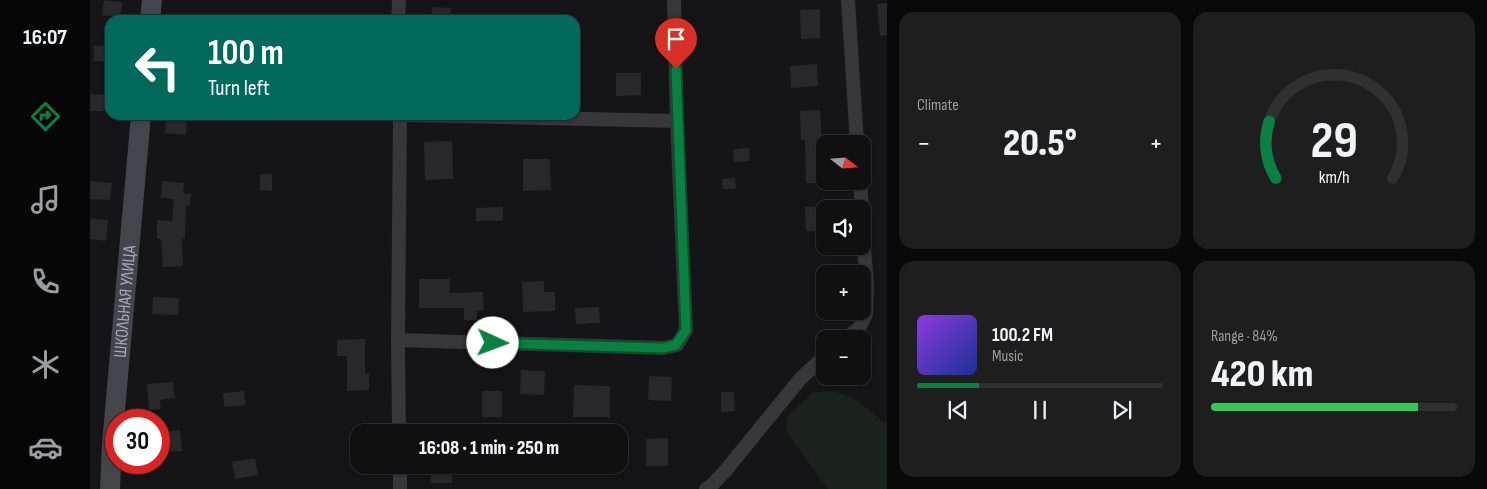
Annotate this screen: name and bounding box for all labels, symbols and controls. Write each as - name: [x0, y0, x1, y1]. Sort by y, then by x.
- pin: [655, 18, 697, 69]
- text: 16:07: [23, 24, 67, 51]
- icon: arrive: [662, 25, 690, 53]
- text: 100 m: [208, 32, 284, 75]
- icon: left: [125, 35, 190, 100]
- text: Turn left: [208, 75, 270, 102]
- text: Climate: [917, 96, 959, 115]
- icon: directions: [28, 99, 63, 134]
- text: 29: [1310, 110, 1358, 173]
- text: 20.5°: [1003, 121, 1077, 166]
- text: −: [917, 127, 931, 160]
- text: +: [1149, 127, 1163, 160]
- north arrow: [816, 135, 871, 190]
- map controls: [816, 135, 871, 385]
- text: km/h: [1319, 167, 1349, 188]
- icon: music: [28, 182, 63, 217]
- button: sound: [816, 200, 871, 255]
- street label: ШКОЛЬНАЯ УЛИЦА: [110, 244, 140, 359]
- icon: phone: [28, 264, 63, 299]
- button: +: [816, 265, 871, 320]
- position arrow: [466, 316, 518, 368]
- text: 100.2 FM: [992, 324, 1053, 347]
- text: Range · 84%: [1211, 327, 1278, 346]
- button: −: [816, 330, 871, 385]
- icon: climate: [28, 347, 63, 382]
- text: Music: [992, 347, 1023, 366]
- text: 420 km: [1211, 352, 1313, 397]
- icon: previous: [944, 396, 972, 424]
- icon: pause: [1026, 396, 1054, 424]
- icon: next: [1108, 396, 1136, 424]
- speed limit sign: 30: [105, 409, 170, 474]
- icon: car: [28, 430, 63, 465]
- text: 16:08 · 1 min · 250 m: [419, 437, 559, 460]

